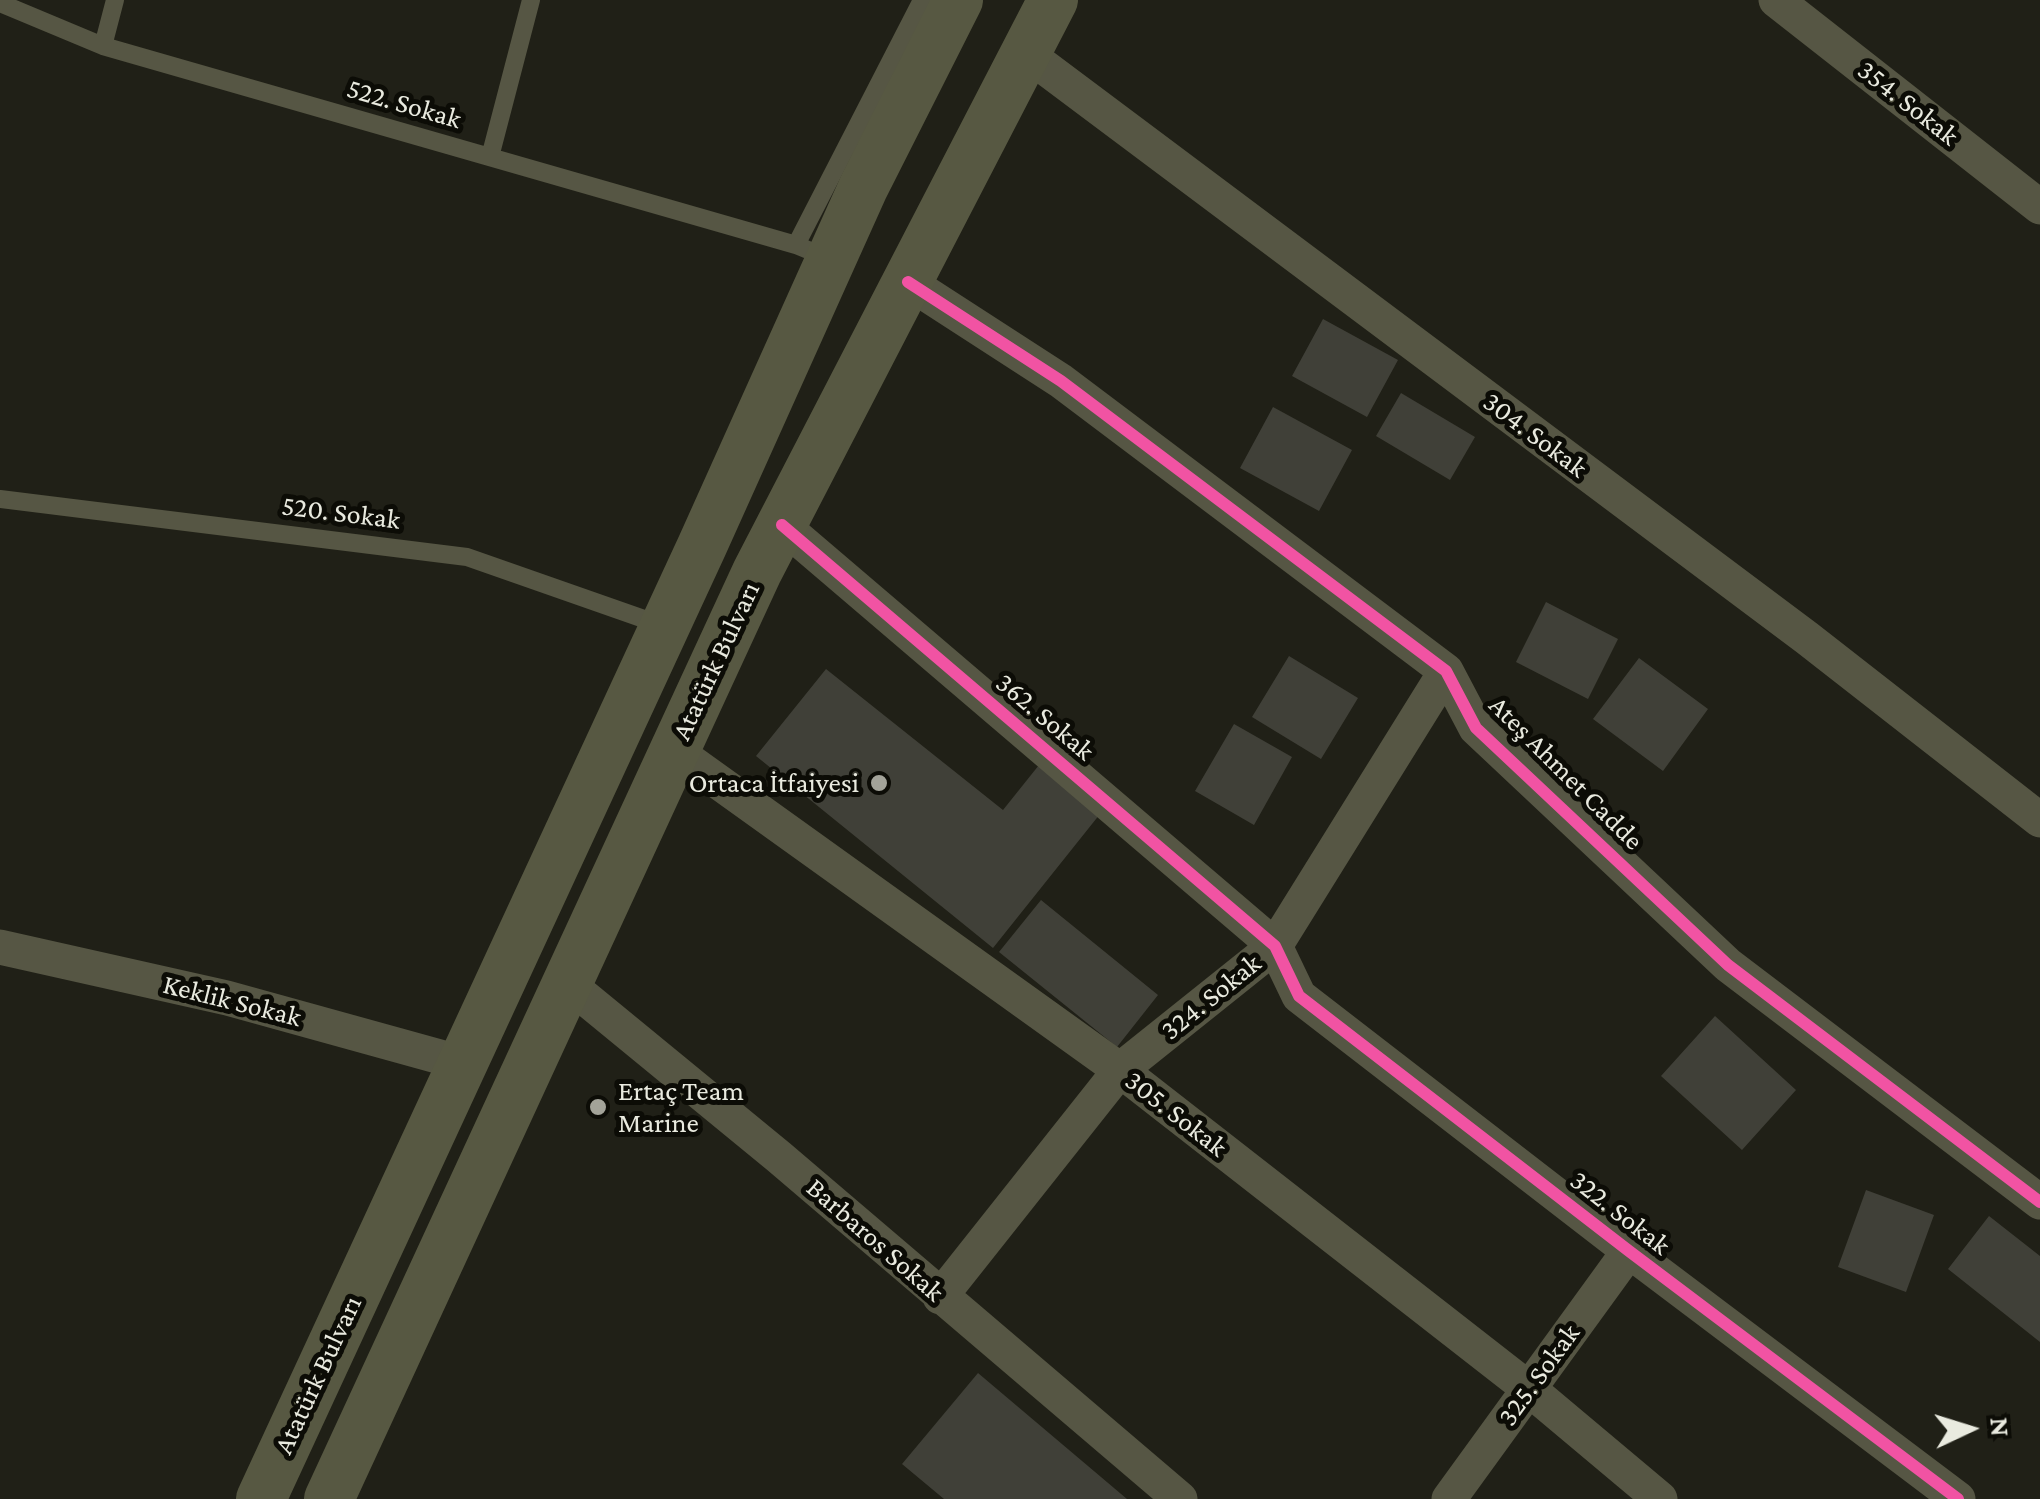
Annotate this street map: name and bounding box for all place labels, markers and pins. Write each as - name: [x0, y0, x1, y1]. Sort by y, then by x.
- place label: Ortaca İtfaiyesi: [689, 766, 859, 800]
- marker: Ortaca İtfaiyesi: [868, 772, 890, 794]
- place label: Ertaç Team Marine: [618, 1074, 744, 1140]
- marker: Ertaç Team Marine: [587, 1096, 609, 1118]

